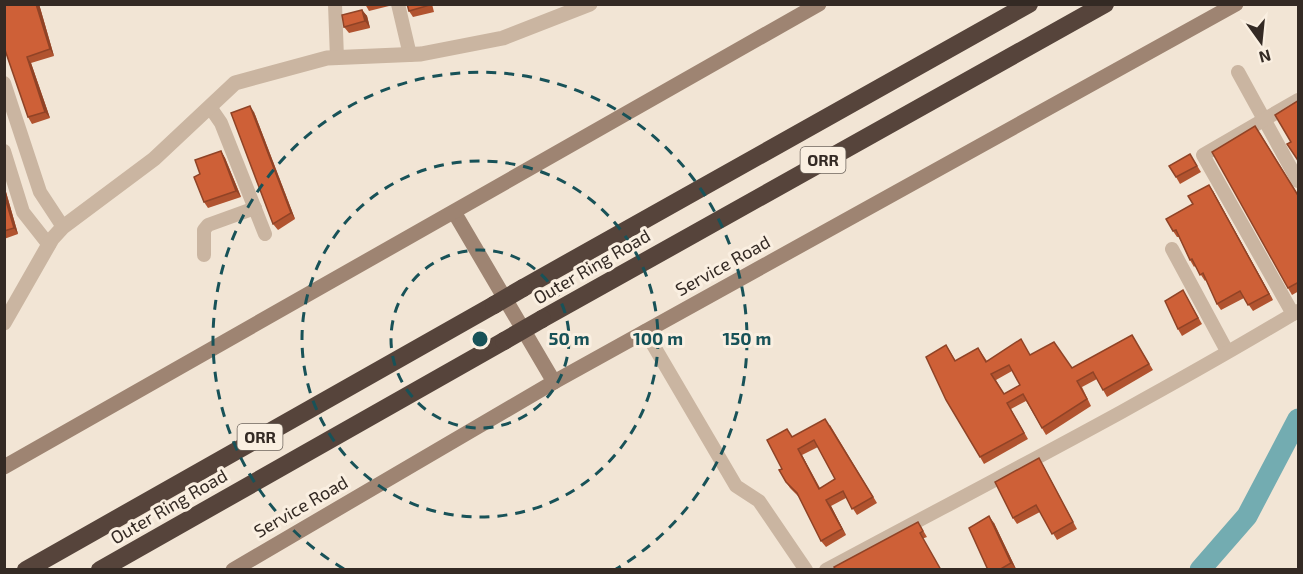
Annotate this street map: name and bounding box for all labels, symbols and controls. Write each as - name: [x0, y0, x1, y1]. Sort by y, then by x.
- north arrow: [1231, 12, 1291, 72]
- text: N: [1257, 46, 1273, 68]
- road number: ORR: [800, 147, 846, 173]
- street label: Outer Ring Road: [529, 224, 654, 308]
- street label: Service Road: [671, 230, 774, 300]
- text: 50 m: [548, 327, 590, 349]
- text: 100 m: [633, 327, 683, 349]
- text: 150 m: [723, 327, 771, 349]
- centre of rings: [470, 329, 490, 349]
- road number: ORR: [238, 424, 282, 450]
- street label: Outer Ring Road: [106, 464, 231, 548]
- street label: Service Road: [250, 470, 351, 542]

